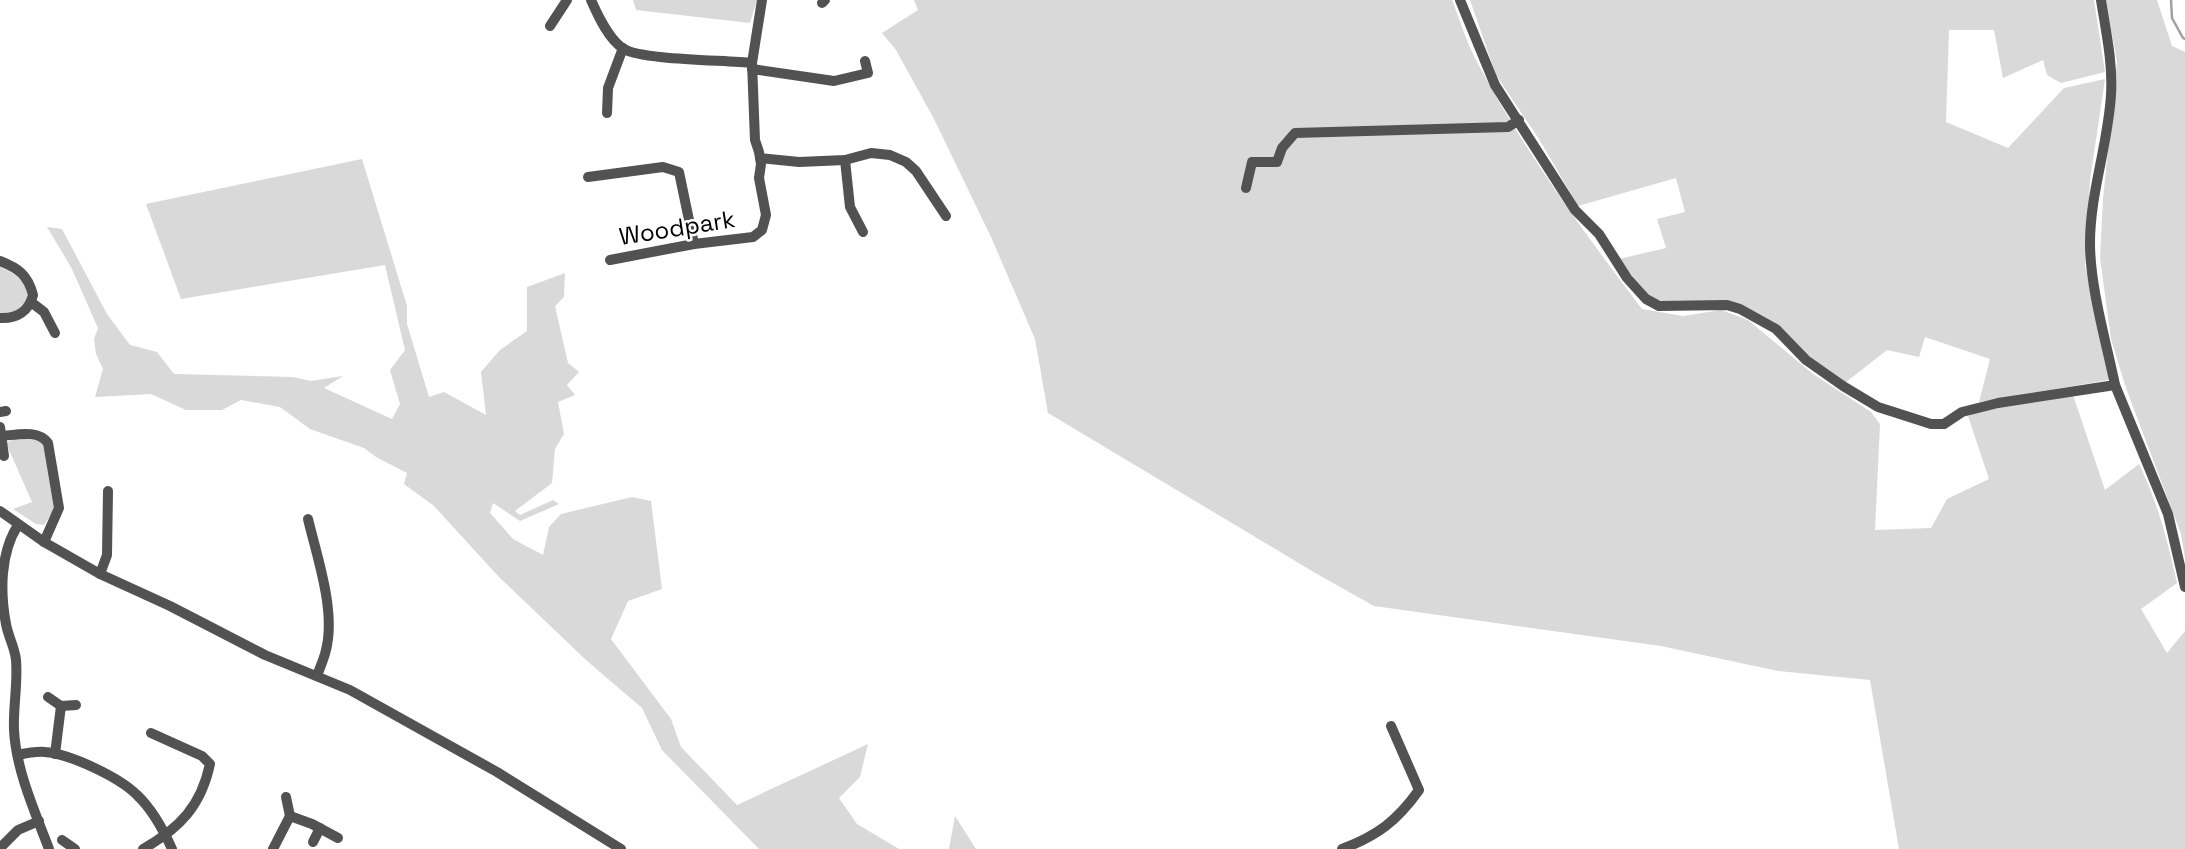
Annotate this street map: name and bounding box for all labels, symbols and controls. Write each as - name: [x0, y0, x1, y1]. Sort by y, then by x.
- street label: Woodpark: [617, 203, 737, 252]

